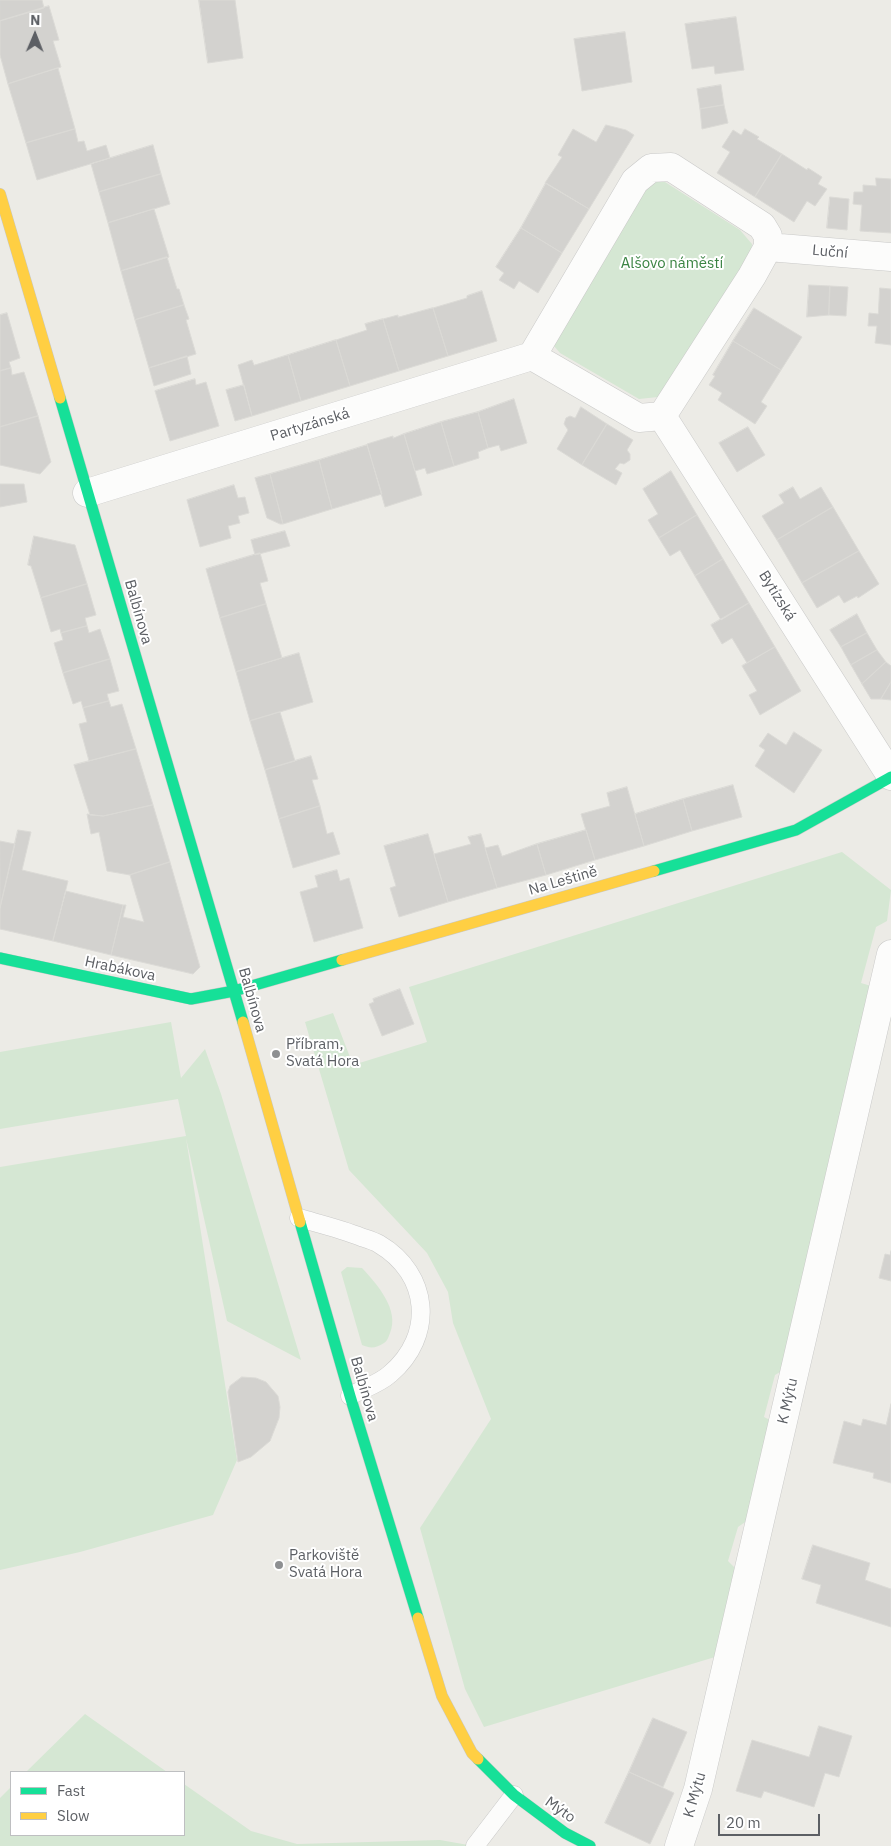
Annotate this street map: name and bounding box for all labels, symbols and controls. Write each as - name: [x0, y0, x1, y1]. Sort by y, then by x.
- north arrow: [10, 10, 60, 60]
- text: N: [30, 11, 40, 29]
- street label: Luční: [811, 241, 849, 263]
- park label: Alšovo náměstí: [621, 255, 723, 273]
- street label: Partyzánská: [268, 404, 352, 446]
- street label: Bytízská: [754, 567, 800, 625]
- street label: Balbínova: [120, 578, 156, 646]
- street label: Na Leštině: [527, 863, 599, 899]
- street label: Hrabákova: [83, 953, 157, 985]
- street label: Balbínova: [234, 966, 270, 1034]
- place label: Příbram, Svatá Hora: [286, 1036, 359, 1071]
- marker: Příbram, Svatá Hora: [270, 1048, 282, 1060]
- street label: Balbínova: [346, 1355, 382, 1423]
- street label: K Mýtu: [774, 1376, 802, 1426]
- place label: Parkoviště Svatá Hora: [289, 1547, 362, 1582]
- marker: Parkoviště Svatá Hora: [273, 1559, 285, 1571]
- street label: K Mýtu: [680, 1770, 710, 1820]
- legend: [10, 1771, 185, 1836]
- text: Fast: [57, 1781, 85, 1800]
- street label: Mýto: [541, 1793, 579, 1827]
- scale bar: [721, 1804, 824, 1836]
- text: Slow: [57, 1806, 90, 1825]
- text: 20 m: [726, 1813, 761, 1832]

